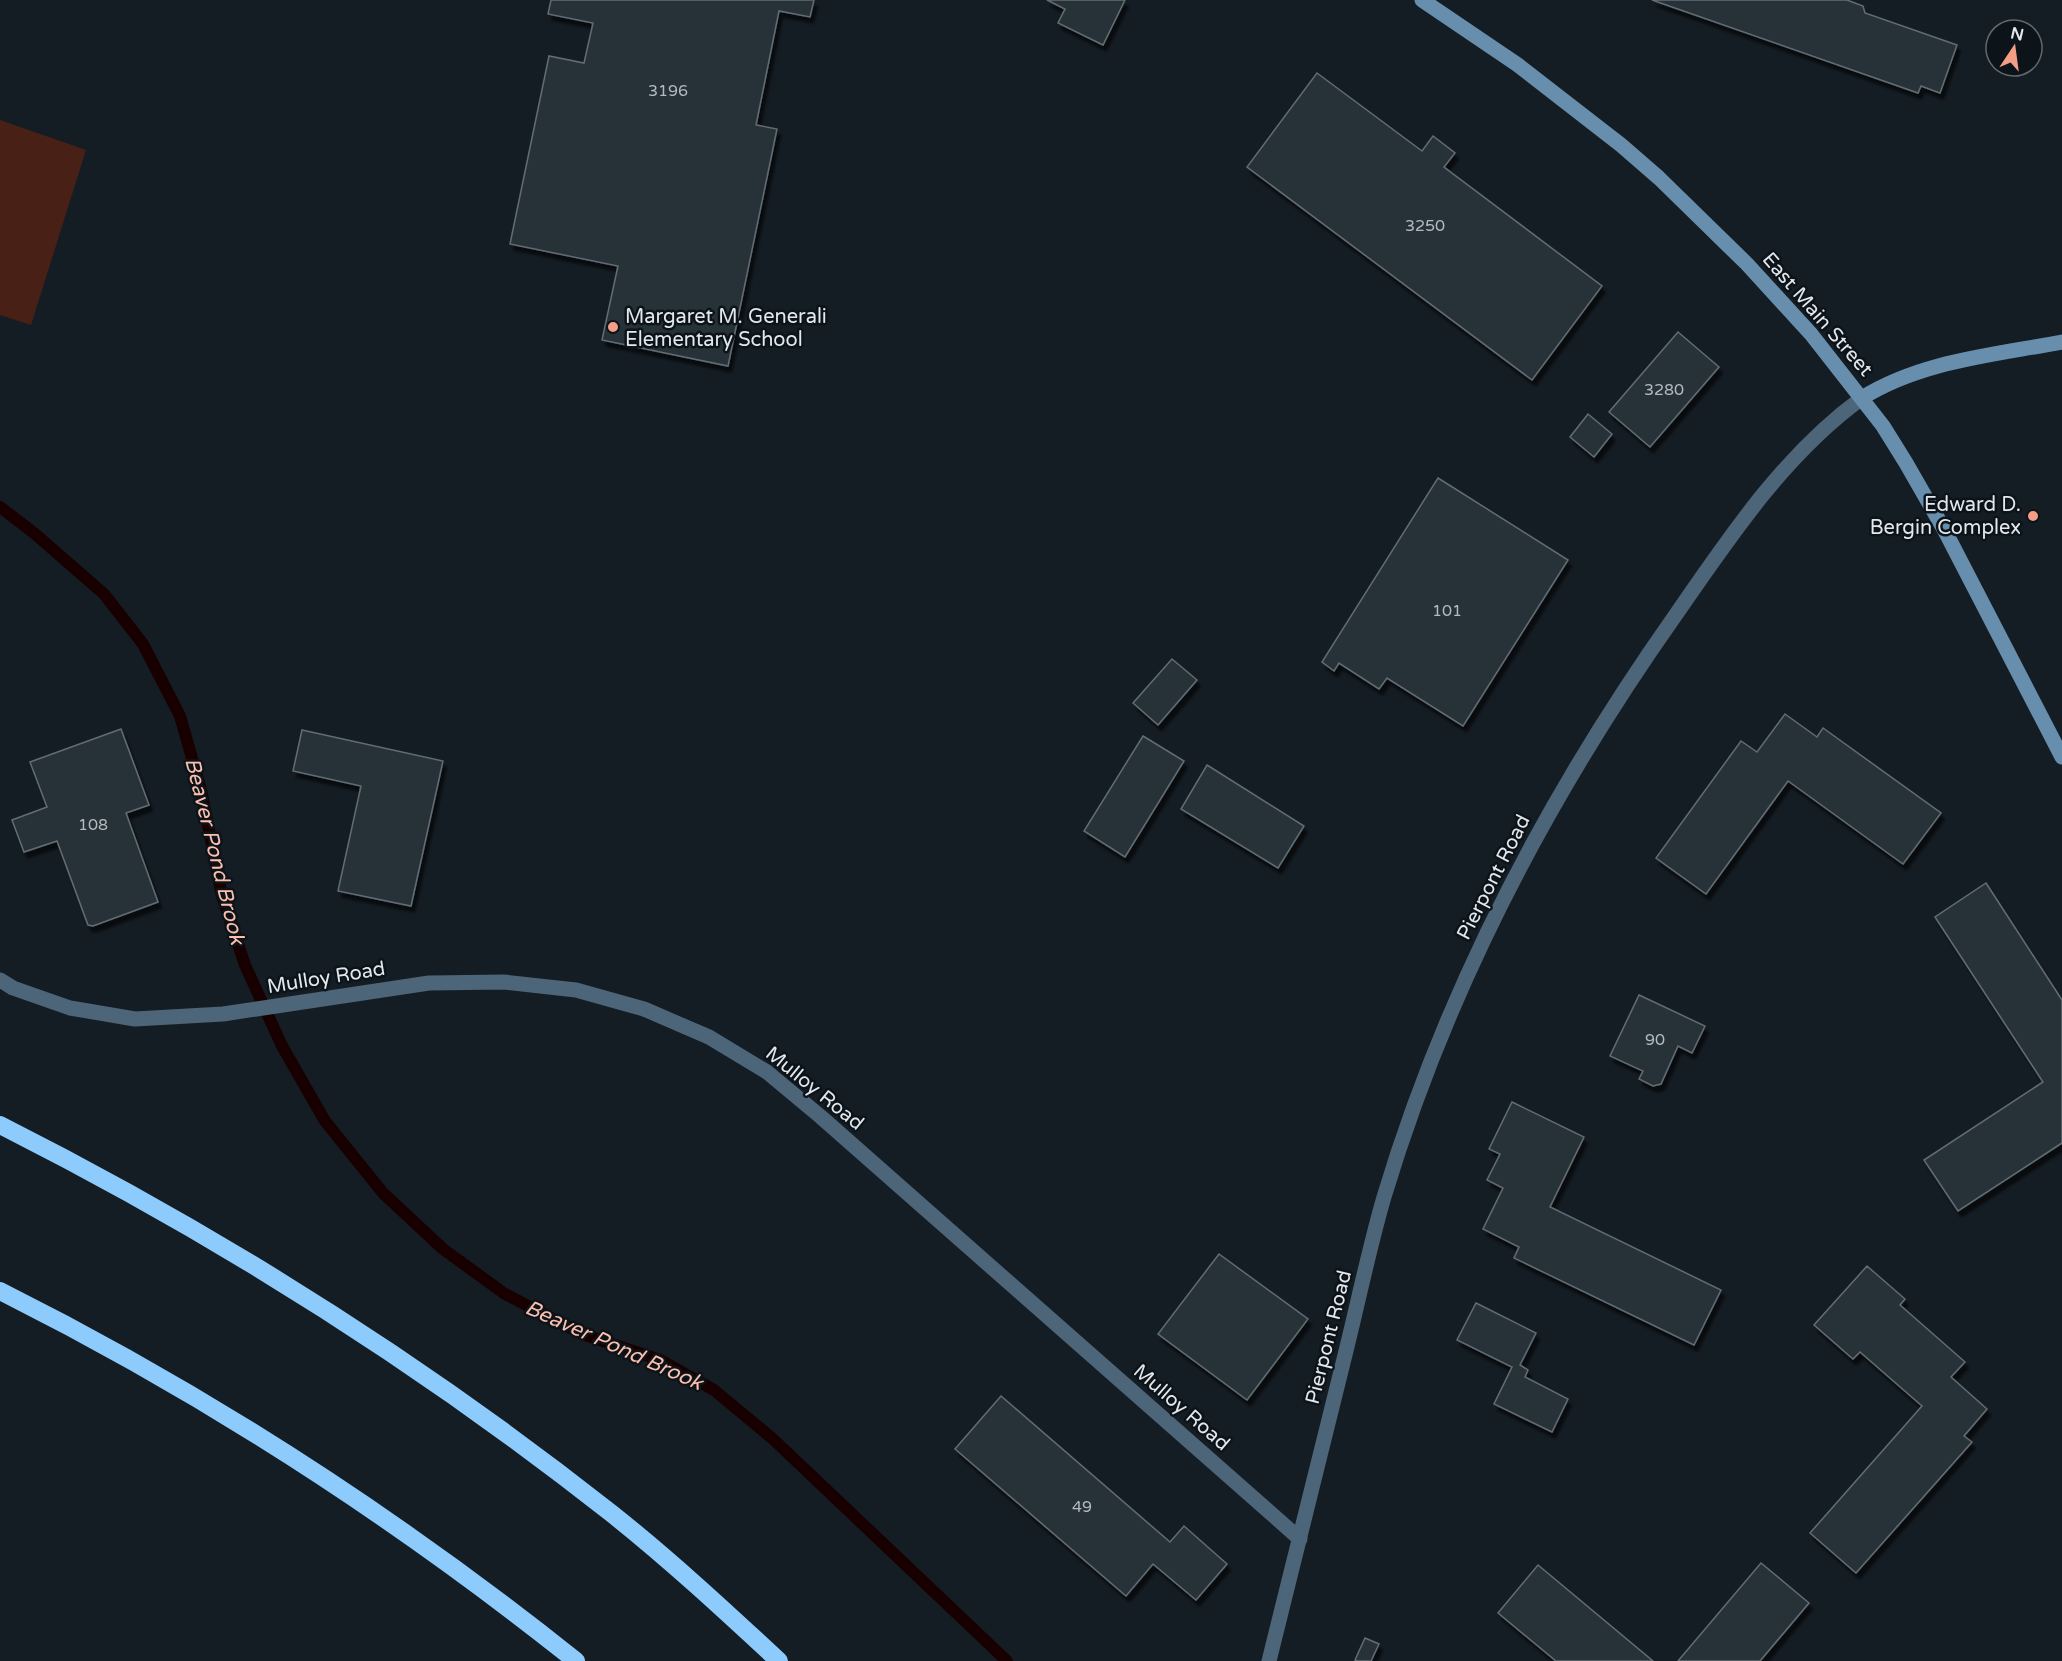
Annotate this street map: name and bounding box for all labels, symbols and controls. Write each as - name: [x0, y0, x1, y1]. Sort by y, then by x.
- north arrow: [1984, 18, 2044, 78]
- text: N: [2009, 23, 2026, 46]
- house number: 3196: [648, 81, 688, 101]
- house number: 3250: [1405, 216, 1445, 236]
- street label: East Main Street: [1757, 248, 1878, 382]
- place label: Margaret M. Generali Elementary School: [625, 305, 827, 352]
- marker: Margaret M. Generali Elementary School: [606, 320, 620, 334]
- house number: 3280: [1644, 380, 1684, 400]
- place label: Edward D. Bergin Complex: [1870, 493, 2021, 540]
- marker: Edward D. Bergin Complex: [2026, 509, 2040, 523]
- house number: 101: [1432, 601, 1462, 621]
- water label: Beaver Pond Brook: [179, 755, 250, 949]
- street label: Pierpont Road: [1452, 811, 1536, 944]
- house number: 108: [78, 815, 108, 835]
- street label: Mulloy Road: [265, 957, 387, 999]
- house number: 90: [1645, 1030, 1665, 1050]
- street label: Mulloy Road: [760, 1042, 868, 1136]
- street label: Pierpont Road: [1301, 1268, 1357, 1407]
- water label: Beaver Pond Brook: [521, 1295, 708, 1396]
- street label: Mulloy Road: [1128, 1360, 1234, 1456]
- house number: 49: [1072, 1497, 1092, 1517]

